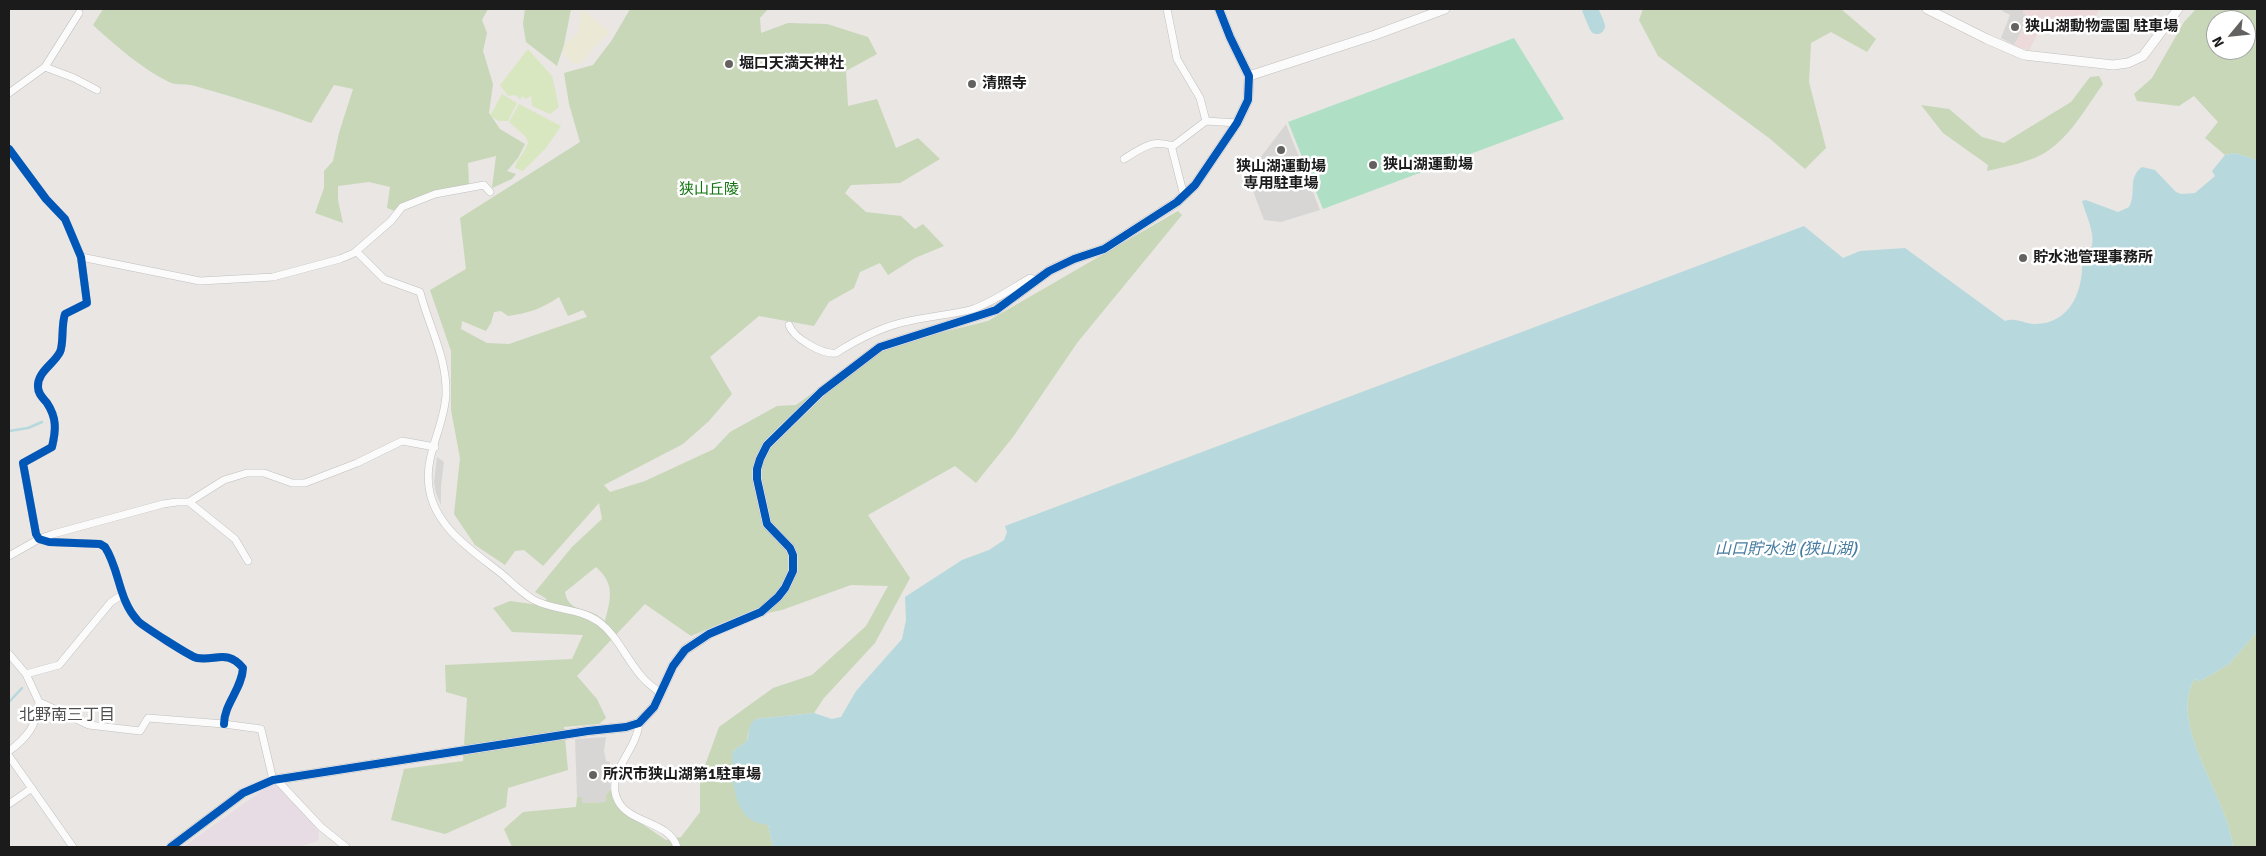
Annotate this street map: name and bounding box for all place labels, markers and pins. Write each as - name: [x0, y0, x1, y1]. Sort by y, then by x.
- place label: 狭山湖動物霊園 駐車場: [2025, 18, 2178, 36]
- marker: 狭山湖動物霊園 駐車場: [2009, 21, 2021, 33]
- place label: 堀口天満天神社: [739, 55, 844, 73]
- marker: 堀口天満天神社: [723, 58, 735, 70]
- place label: 清照寺: [982, 75, 1027, 93]
- marker: 清照寺: [966, 78, 978, 90]
- marker: 狭山湖運動場 専用駐車場: [1275, 144, 1287, 156]
- place label: 狭山湖運動場: [1383, 156, 1473, 174]
- place label: 狭山湖運動場 専用駐車場: [1236, 158, 1326, 193]
- marker: 狭山湖運動場: [1367, 159, 1379, 171]
- place label: 貯水池管理事務所: [2033, 249, 2153, 267]
- marker: 貯水池管理事務所: [2017, 252, 2029, 264]
- place label: 所沢市狭山湖第1駐車場: [603, 766, 761, 784]
- marker: 所沢市狭山湖第1駐車場: [587, 769, 599, 781]

